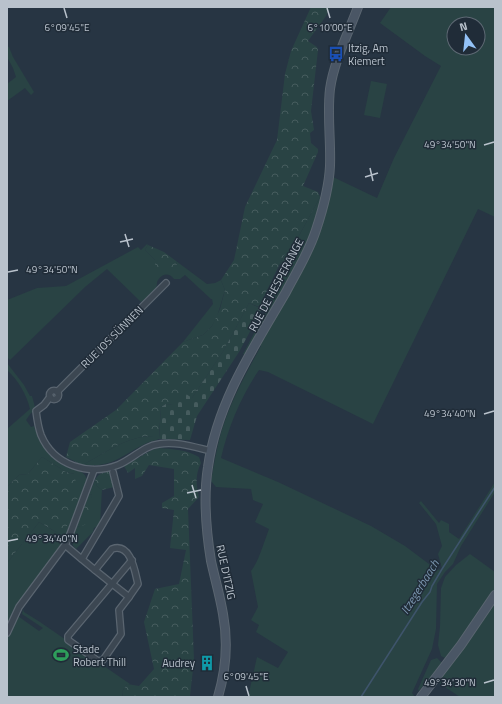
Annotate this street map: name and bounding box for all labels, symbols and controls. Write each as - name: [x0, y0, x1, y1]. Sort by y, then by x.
- north arrow: [446, 16, 486, 56]
- text: N: [458, 18, 469, 35]
- text: 6°09'45"E: [45, 20, 90, 35]
- text: 6°10'00"E: [308, 20, 353, 35]
- place label: Itzig, Am Kiemert: [348, 40, 388, 69]
- bus stop icon: Itzig, Am Kiemert: [327, 45, 345, 63]
- text: 49°34'50"N: [424, 137, 476, 152]
- street label: RUE DE HESPERANGE: [245, 236, 307, 334]
- text: 49°34'50"N: [26, 262, 78, 277]
- street label: RUE JOS SÜNNEN: [77, 302, 147, 372]
- text: 49°34'40"N: [424, 406, 476, 421]
- text: 49°34'40"N: [26, 531, 78, 546]
- street label: RUE D'ITZIG: [212, 543, 240, 601]
- water label: Itzegerbaach: [395, 555, 444, 618]
- place label: Stade Robert Thill: [73, 641, 126, 670]
- sports icon: Stade Robert Thill: [52, 646, 70, 664]
- building icon: Audrey: [198, 654, 216, 672]
- place label: Audrey: [162, 655, 196, 671]
- text: 6°09'45"E: [224, 669, 269, 684]
- text: 49°34'30"N: [424, 675, 476, 690]

